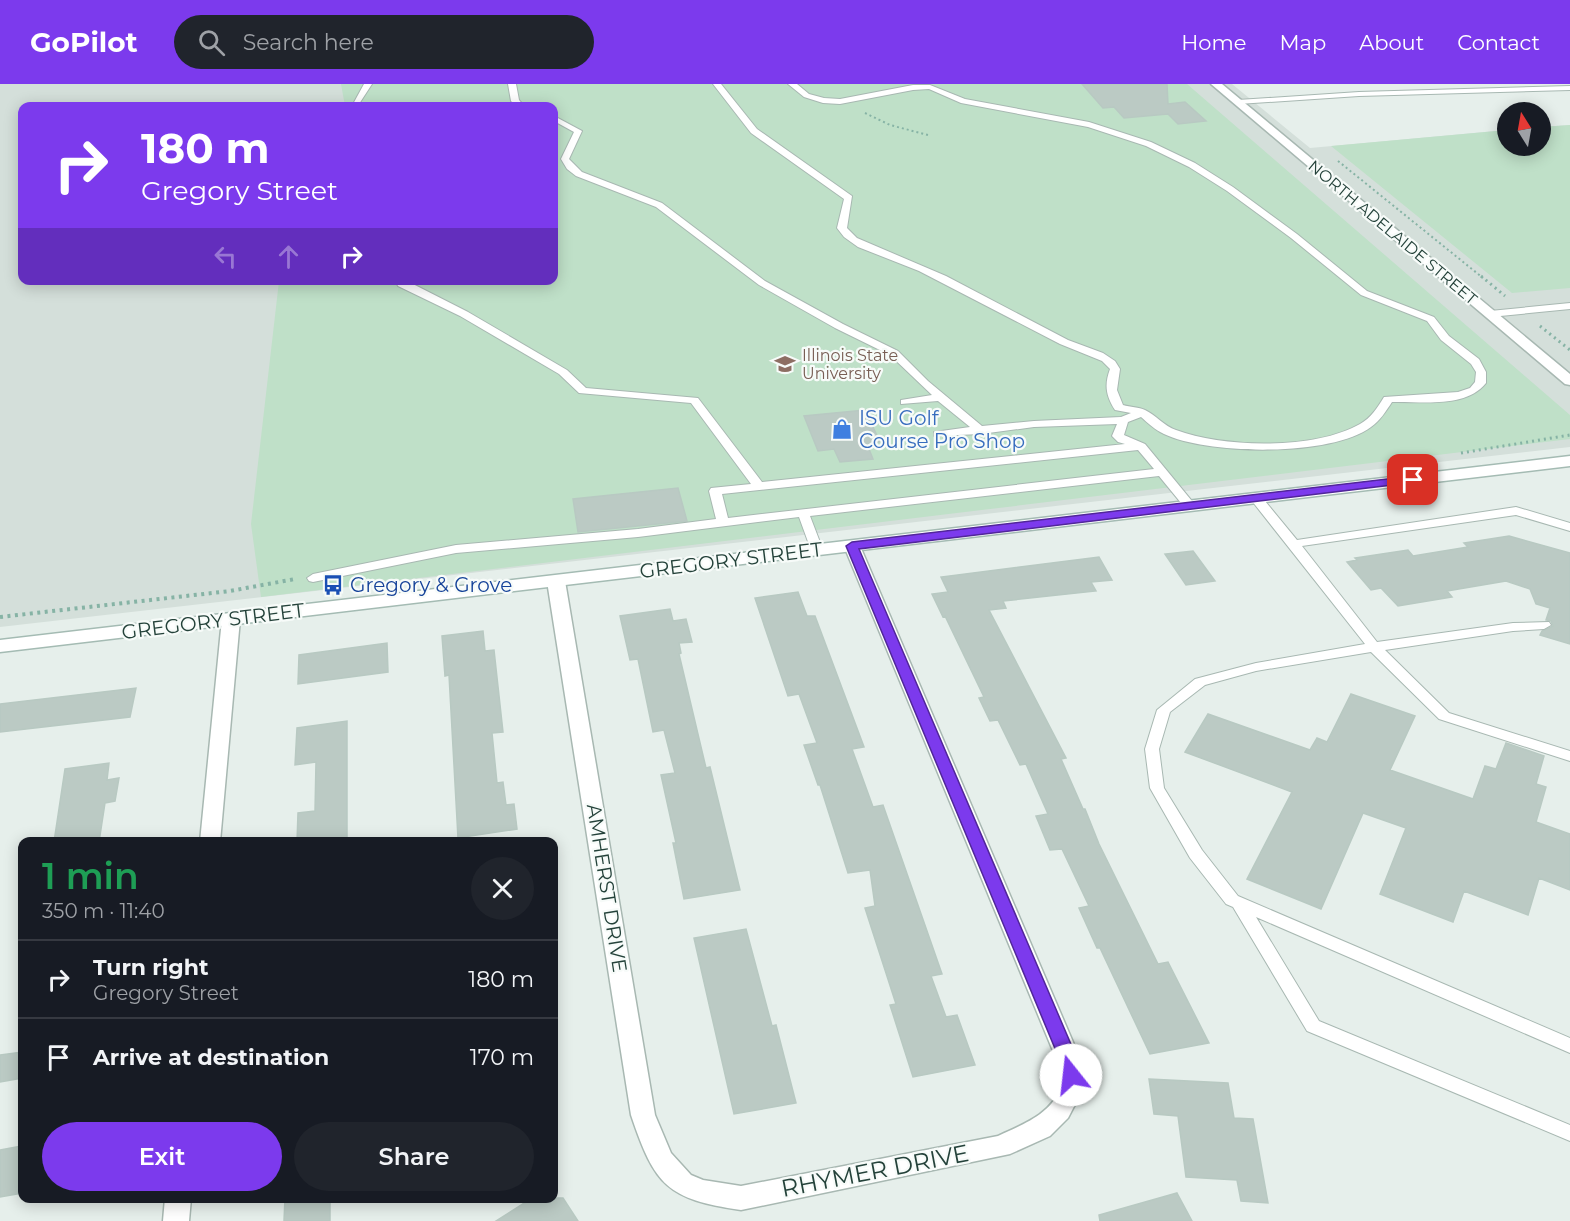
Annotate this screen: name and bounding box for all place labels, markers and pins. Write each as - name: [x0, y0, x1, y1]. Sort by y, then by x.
- place label: Illinois State University: [802, 346, 898, 383]
- school or university icon: Illinois State University: [773, 352, 797, 376]
- place label: ISU Golf Course Pro Shop: [859, 406, 1025, 453]
- shop icon: ISU Golf Course Pro Shop: [830, 417, 854, 441]
- pin: [1387, 454, 1438, 505]
- bus stop icon: Gregory & Grove: [321, 573, 345, 597]
- place label: Gregory & Grove: [350, 573, 512, 597]

